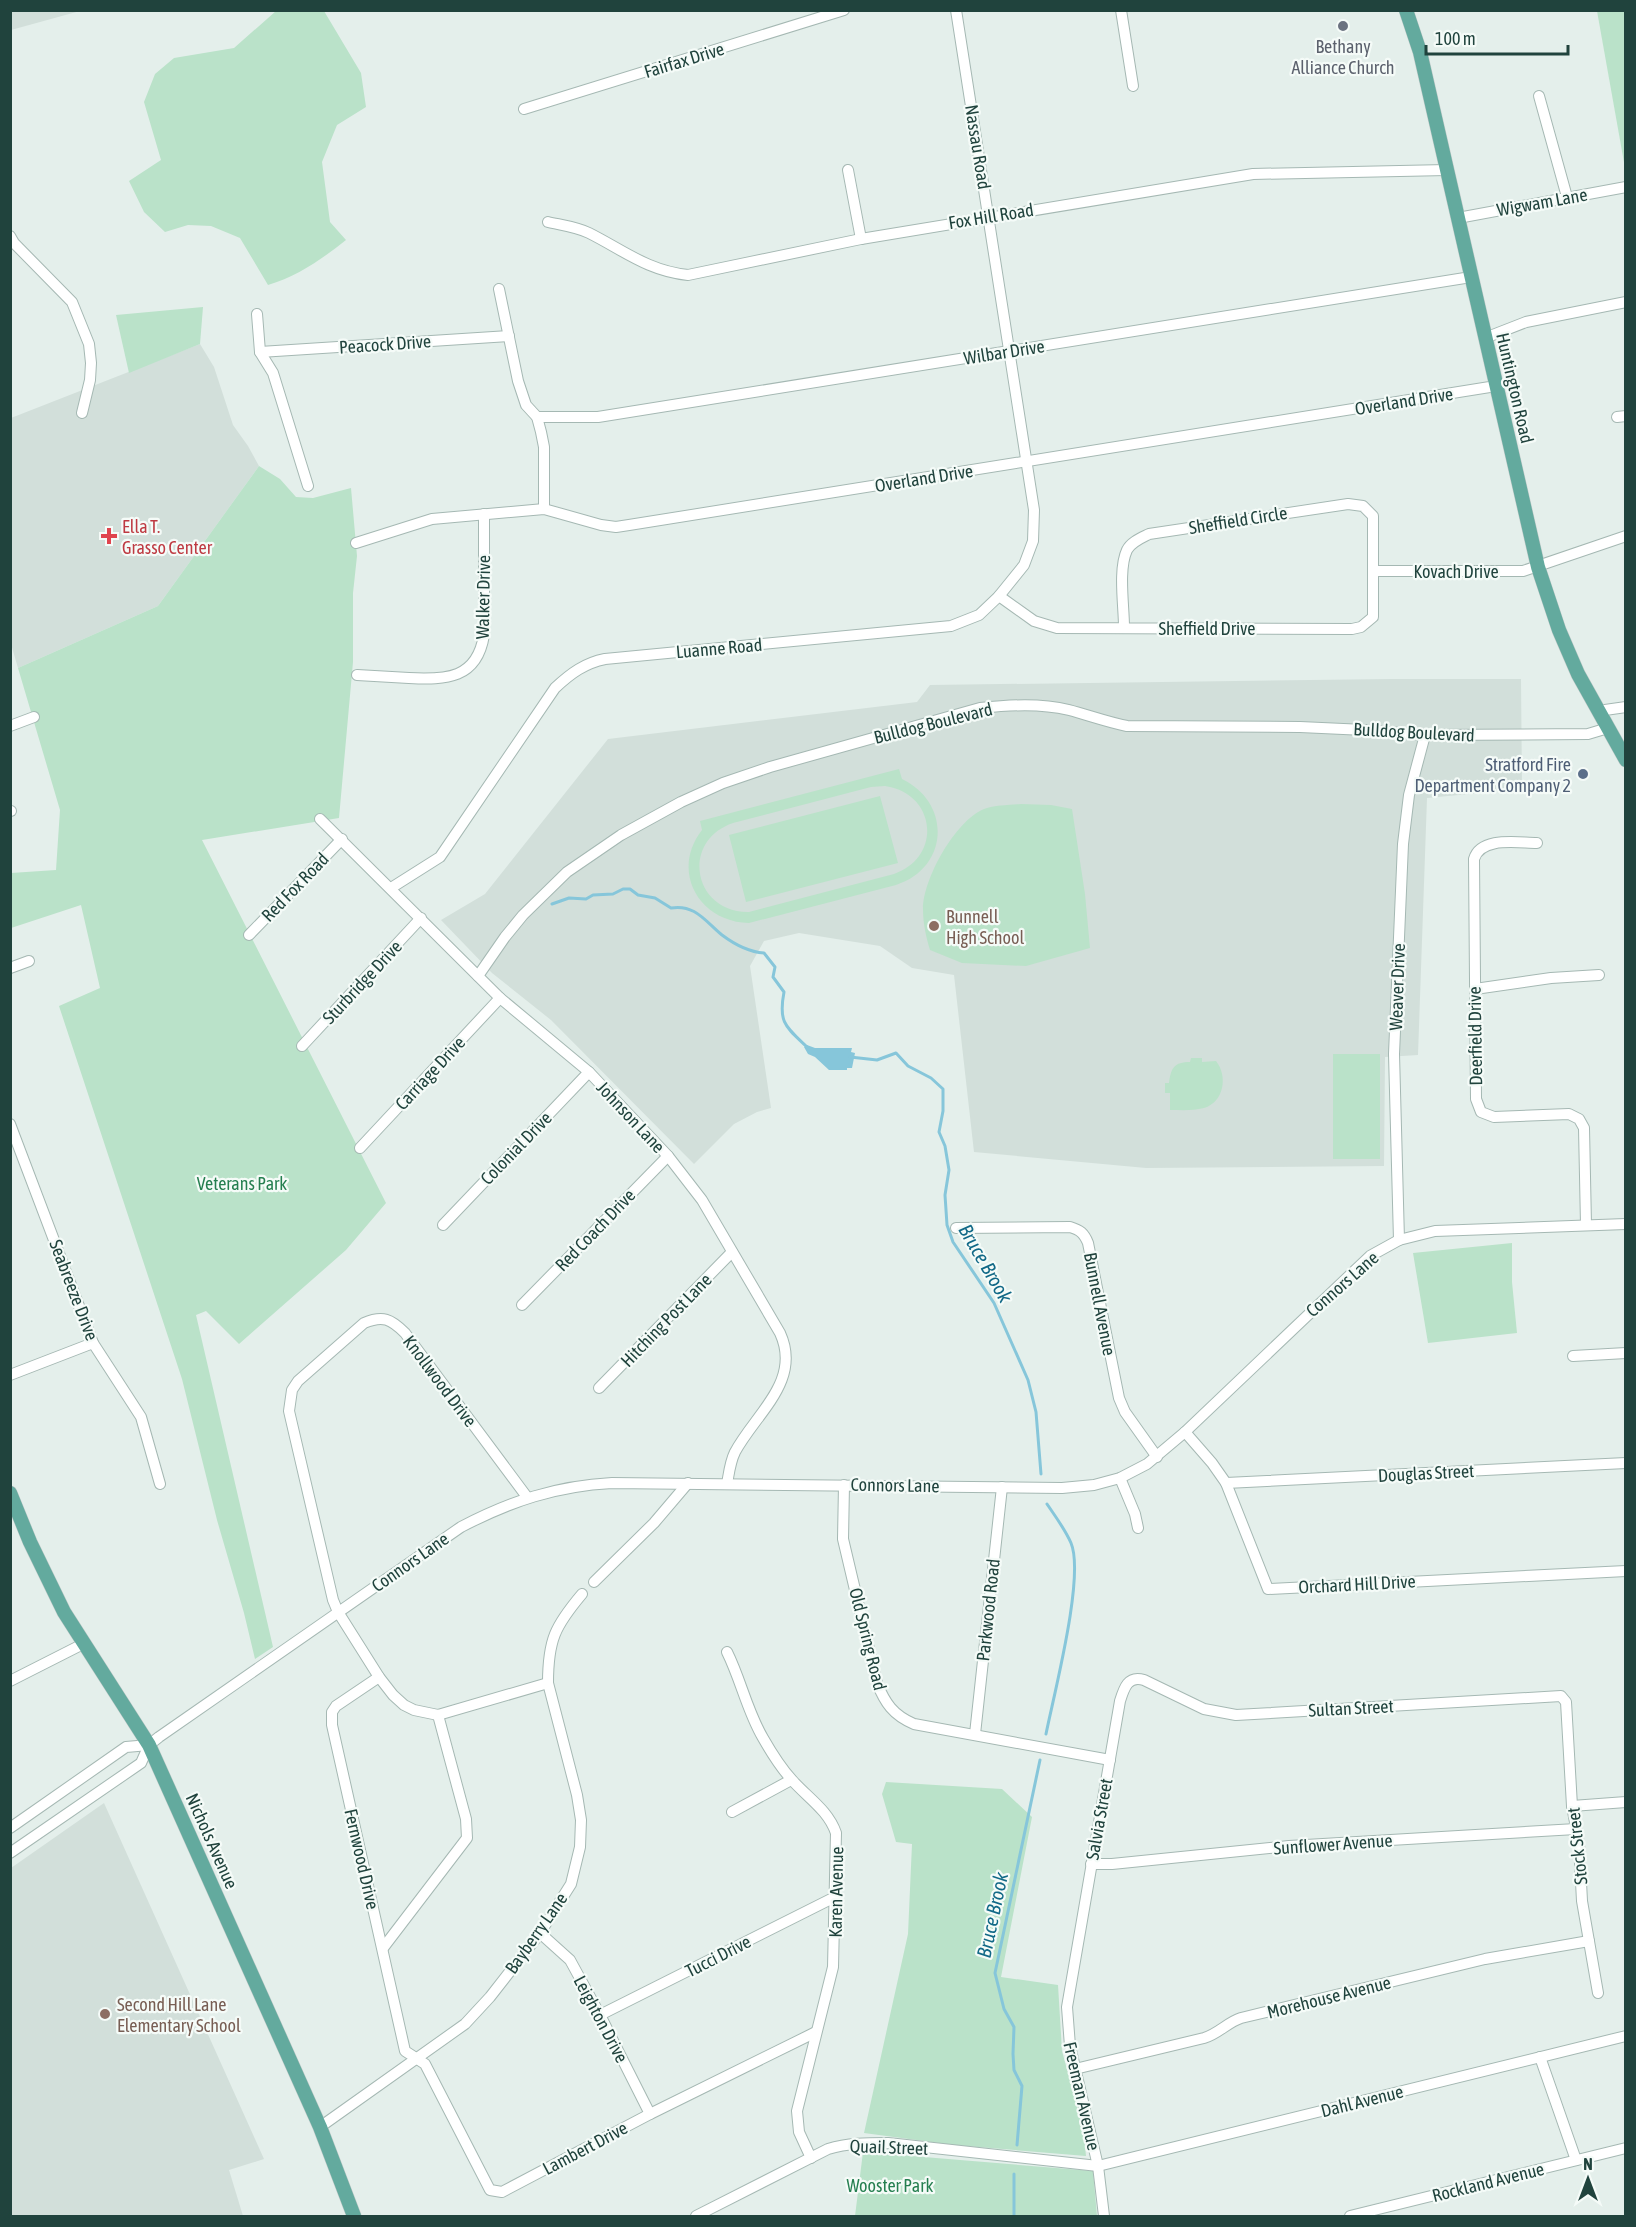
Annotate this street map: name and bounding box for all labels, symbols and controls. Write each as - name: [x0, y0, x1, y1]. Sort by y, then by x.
- scale bar: [1426, 18, 1568, 56]
- marker: Bethany Alliance Church: [1336, 19, 1350, 33]
- text: 100 m: [1435, 28, 1476, 49]
- place label: Bethany Alliance Church: [1291, 36, 1395, 78]
- street label: Fairfax Drive: [641, 38, 727, 82]
- street label: Nassau Road: [961, 103, 995, 191]
- street label: Wigwam Lane: [1495, 184, 1589, 220]
- street label: Fox Hill Road: [947, 199, 1035, 233]
- street label: Peacock Drive: [338, 330, 432, 358]
- street label: Huntington Road: [1492, 331, 1538, 445]
- street label: Wilbar Drive: [962, 335, 1046, 369]
- street label: Overland Drive: [1353, 383, 1455, 419]
- street label: Overland Drive: [873, 460, 975, 496]
- street label: Sheffield Circle: [1187, 502, 1289, 538]
- place label: Ella T. Grasso Center: [122, 516, 213, 558]
- marker: Ella T. Grasso Center: [100, 527, 118, 545]
- street label: Walker Drive: [472, 555, 494, 639]
- street label: Kovach Drive: [1413, 561, 1499, 582]
- street label: Sheffield Drive: [1158, 618, 1256, 639]
- street label: Luanne Road: [675, 634, 763, 662]
- street label: Bulldog Boulevard: [872, 698, 994, 748]
- street label: Bulldog Boulevard: [1353, 718, 1475, 746]
- place label: Stratford Fire Department Company 2: [1415, 754, 1571, 796]
- marker: Stratford Fire Department Company 2: [1576, 767, 1590, 781]
- street label: Red Fox Road: [257, 848, 333, 926]
- place label: Bunnell High School: [946, 906, 1024, 948]
- marker: Bunnell High School: [927, 919, 941, 933]
- street label: Sturbridge Drive: [318, 936, 406, 1028]
- street label: Weaver Drive: [1385, 943, 1409, 1031]
- street label: Deerfield Drive: [1464, 986, 1486, 1086]
- street label: Carriage Drive: [391, 1032, 469, 1114]
- street label: Johnson Lane: [593, 1077, 669, 1157]
- street label: Colonial Drive: [476, 1107, 556, 1189]
- park label: Veterans Park: [197, 1173, 287, 1194]
- street label: Red Coach Drive: [551, 1185, 639, 1275]
- water label: Bruce Brook: [954, 1220, 1018, 1306]
- street label: Seabreeze Drive: [45, 1237, 103, 1343]
- street label: Connors Lane: [1302, 1247, 1382, 1321]
- street label: Bunnell Avenue: [1080, 1251, 1120, 1357]
- street label: Hitching Post Lane: [616, 1269, 716, 1371]
- street label: Knollwood Drive: [399, 1331, 481, 1431]
- street label: Douglas Street: [1377, 1460, 1475, 1486]
- street label: Connors Lane: [850, 1474, 940, 1496]
- street label: Connors Lane: [368, 1528, 452, 1596]
- street label: Parkwood Road: [972, 1558, 1004, 1662]
- street label: Orchard Hill Drive: [1298, 1570, 1416, 1598]
- street label: Old Spring Road: [845, 1586, 891, 1692]
- street label: Sultan Street: [1308, 1695, 1394, 1721]
- street label: Salvia Street: [1082, 1777, 1116, 1861]
- street label: Nichols Avenue: [182, 1790, 242, 1892]
- street label: Stock Street: [1563, 1806, 1591, 1886]
- street label: Fernwood Drive: [340, 1807, 384, 1911]
- street label: Sunflower Avenue: [1273, 1829, 1393, 1859]
- street label: Karen Avenue: [825, 1846, 847, 1938]
- water label: Bruce Brook: [972, 1870, 1012, 1960]
- street label: Bayberry Lane: [501, 1889, 571, 1977]
- street label: Tucci Drive: [682, 1931, 754, 1981]
- street label: Morehouse Avenue: [1265, 1971, 1393, 2023]
- street label: Leighton Drive: [569, 1972, 633, 2066]
- place label: Second Hill Lane Elementary School: [117, 1994, 241, 2036]
- marker: Second Hill Lane Elementary School: [98, 2007, 112, 2021]
- street label: Freeman Avenue: [1059, 2040, 1105, 2152]
- street label: Dahl Avenue: [1319, 2081, 1405, 2121]
- street label: Lambert Drive: [539, 2117, 631, 2179]
- street label: Quail Street: [849, 2135, 929, 2159]
- north arrow: [1558, 2149, 1618, 2209]
- text: N: [1583, 2155, 1593, 2173]
- street label: Rockland Avenue: [1430, 2158, 1546, 2206]
- park label: Wooster Park: [847, 2175, 933, 2196]

